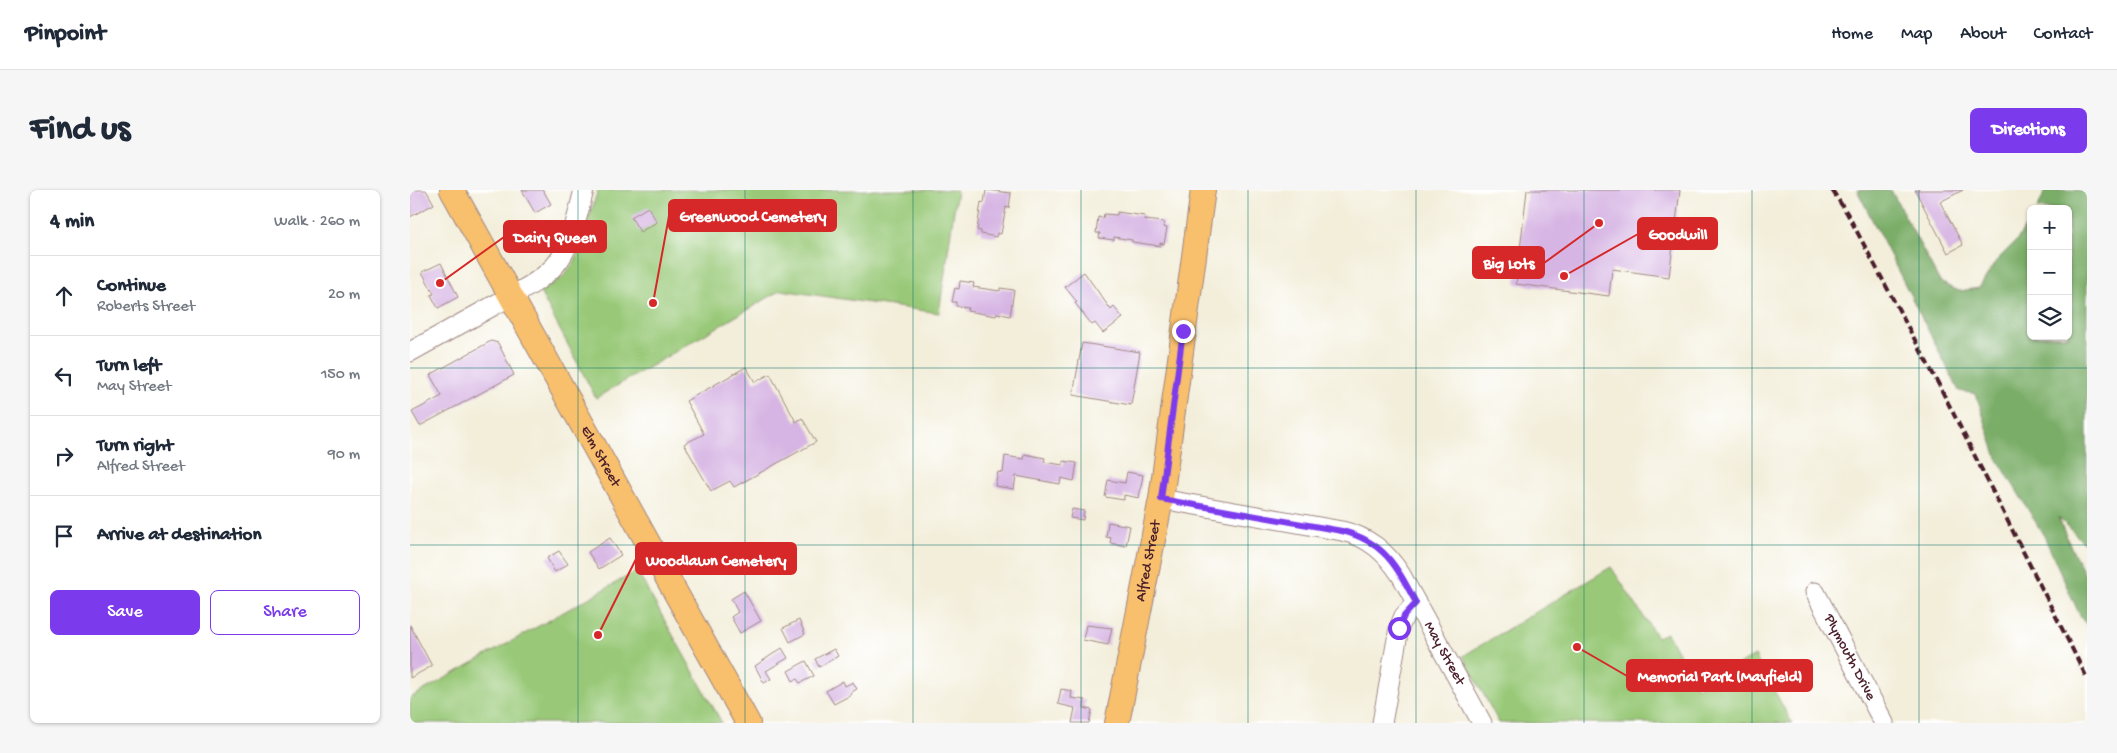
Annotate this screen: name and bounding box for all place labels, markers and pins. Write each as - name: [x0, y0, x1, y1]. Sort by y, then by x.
- callout: Greenwood Cemetery: [669, 200, 836, 231]
- callout: Goodwill: [1638, 218, 1717, 249]
- callout: Dairy Queen: [504, 221, 606, 252]
- callout: Big Lots: [1473, 247, 1544, 278]
- callout: Woodlawn Cemetery: [636, 543, 796, 574]
- callout: Memorial Park (Mayfield): [1627, 660, 1812, 691]

